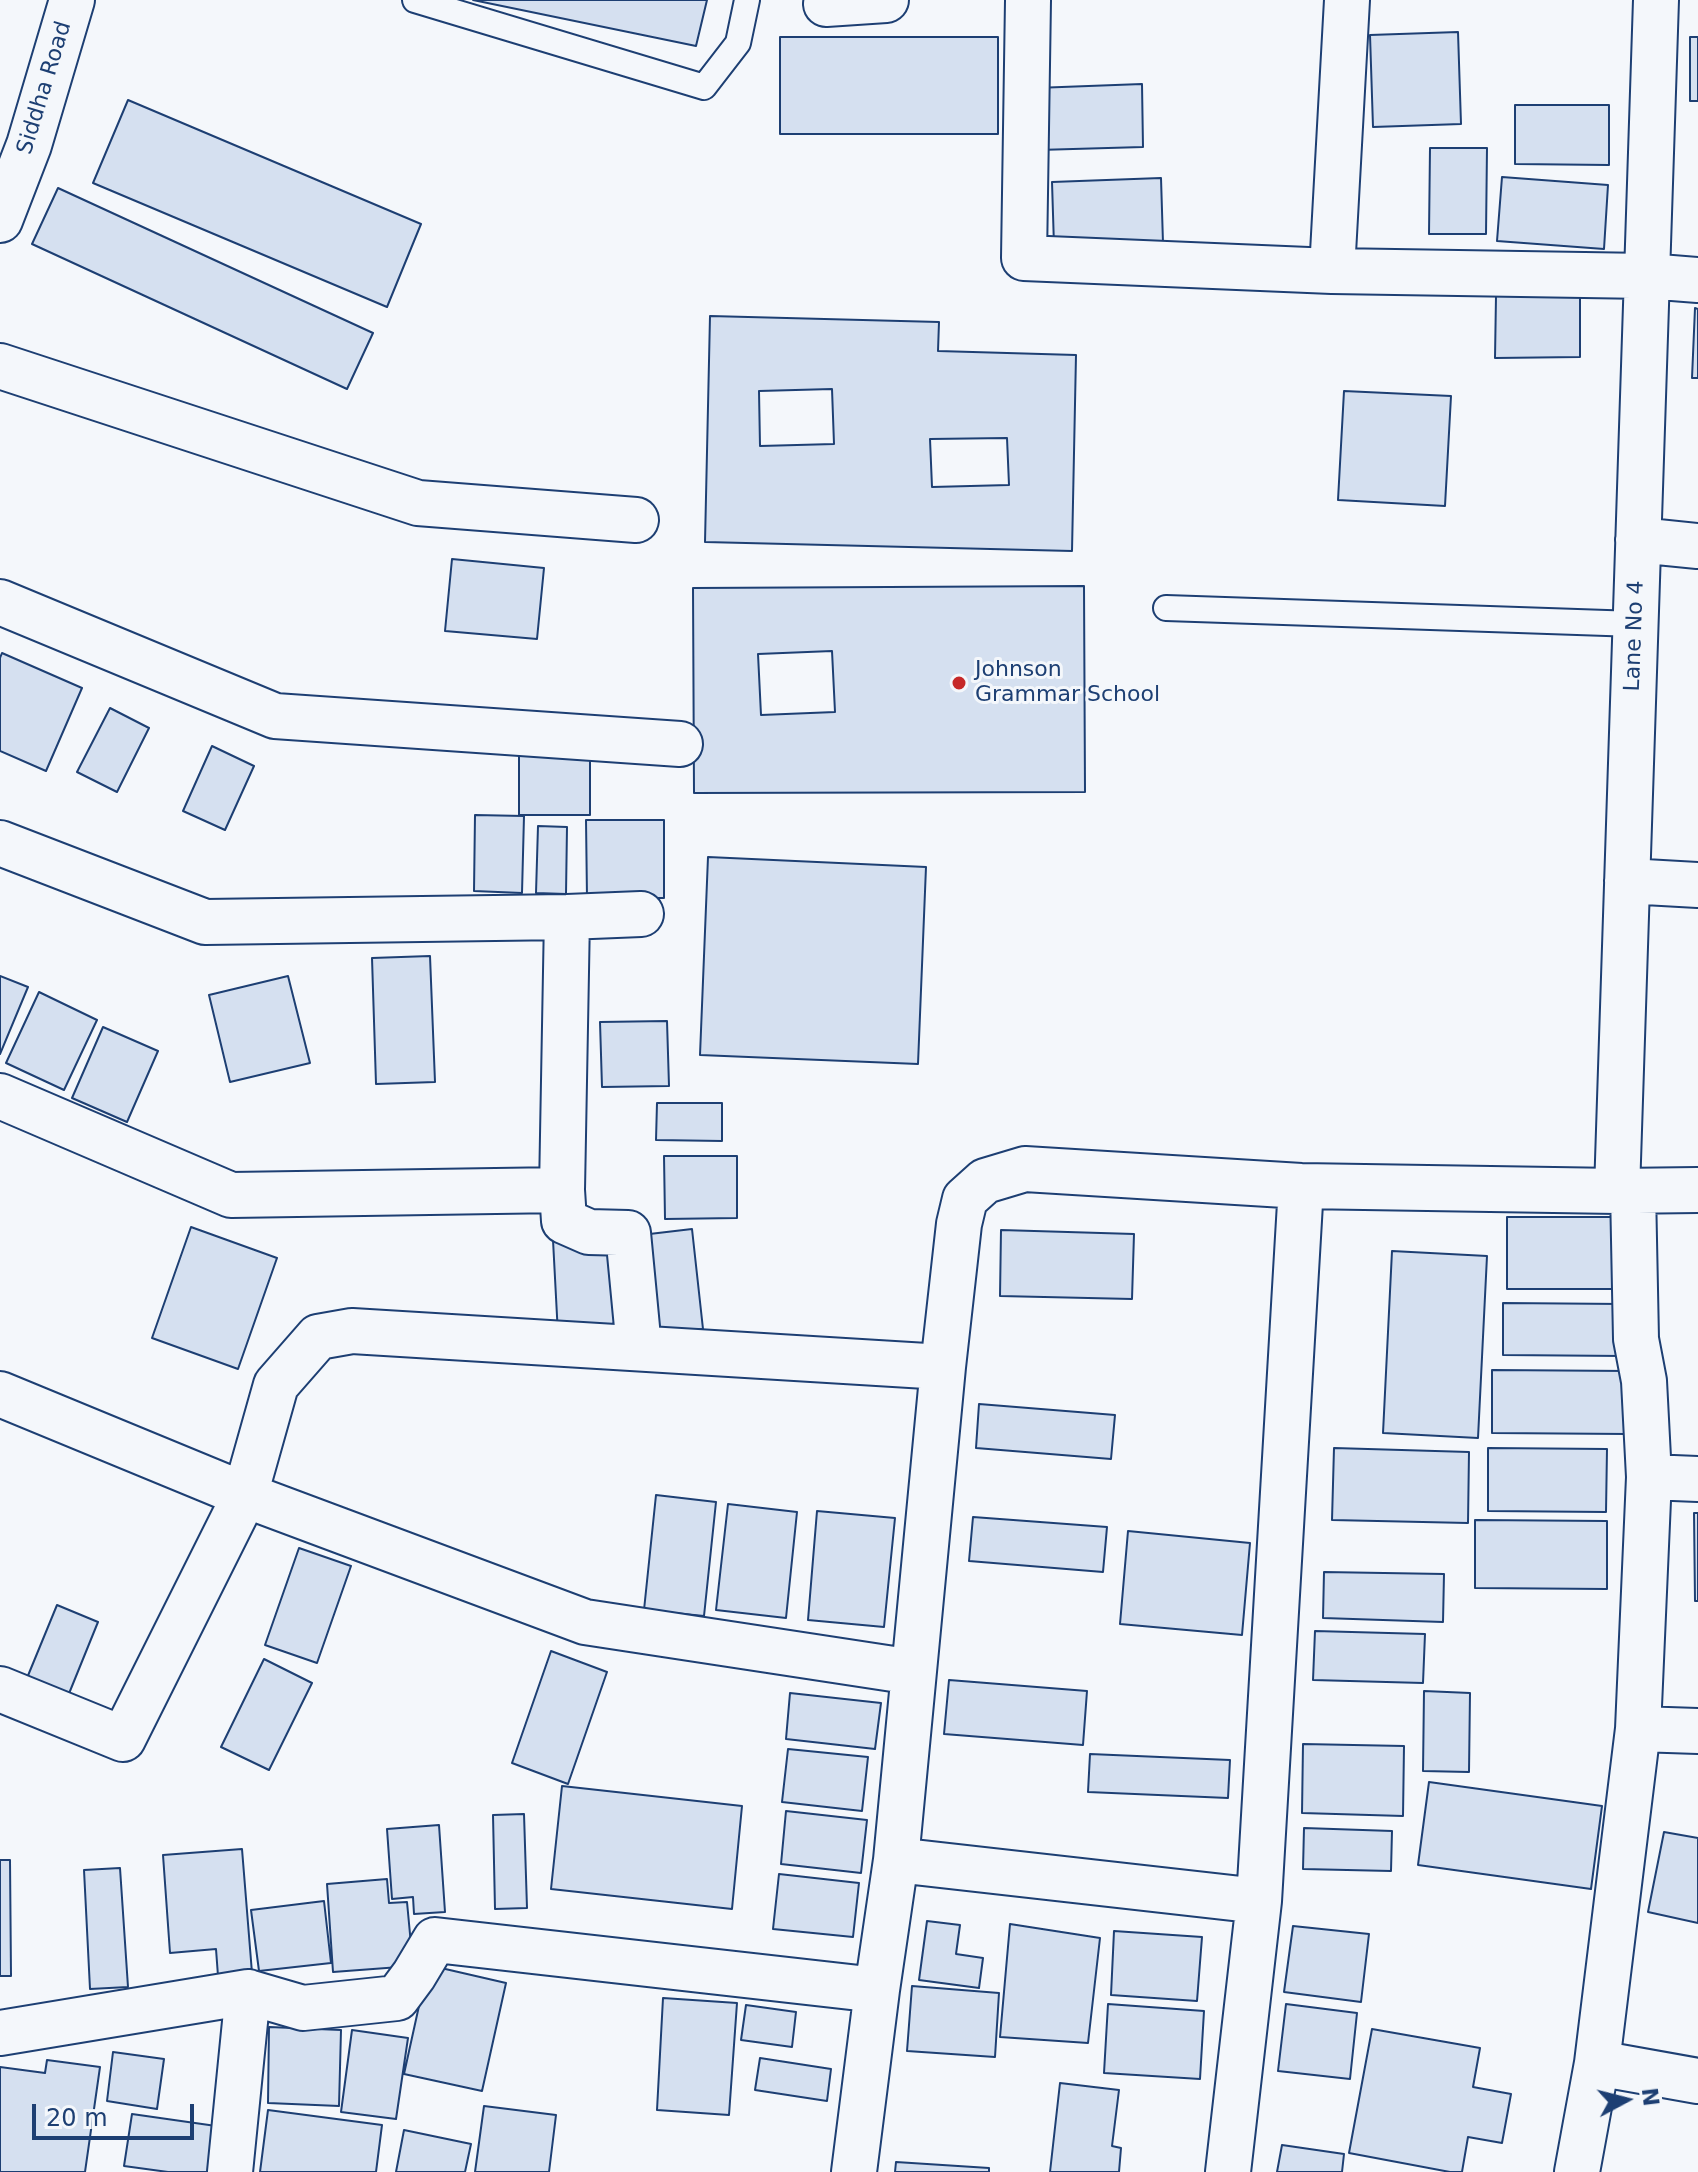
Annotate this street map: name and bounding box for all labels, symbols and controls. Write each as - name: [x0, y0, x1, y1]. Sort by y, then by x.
- street label: Siddha Road: [12, 18, 78, 158]
- street label: Lane No 4: [1620, 580, 1650, 692]
- place label: Johnson Grammar School: [975, 657, 1160, 708]
- marker: Johnson Grammar School: [950, 674, 968, 692]
- north arrow: [1586, 2060, 1666, 2140]
- text: N: [1637, 2086, 1664, 2108]
- scale bar: [36, 2088, 198, 2138]
- text: 20 m: [46, 2104, 108, 2132]

